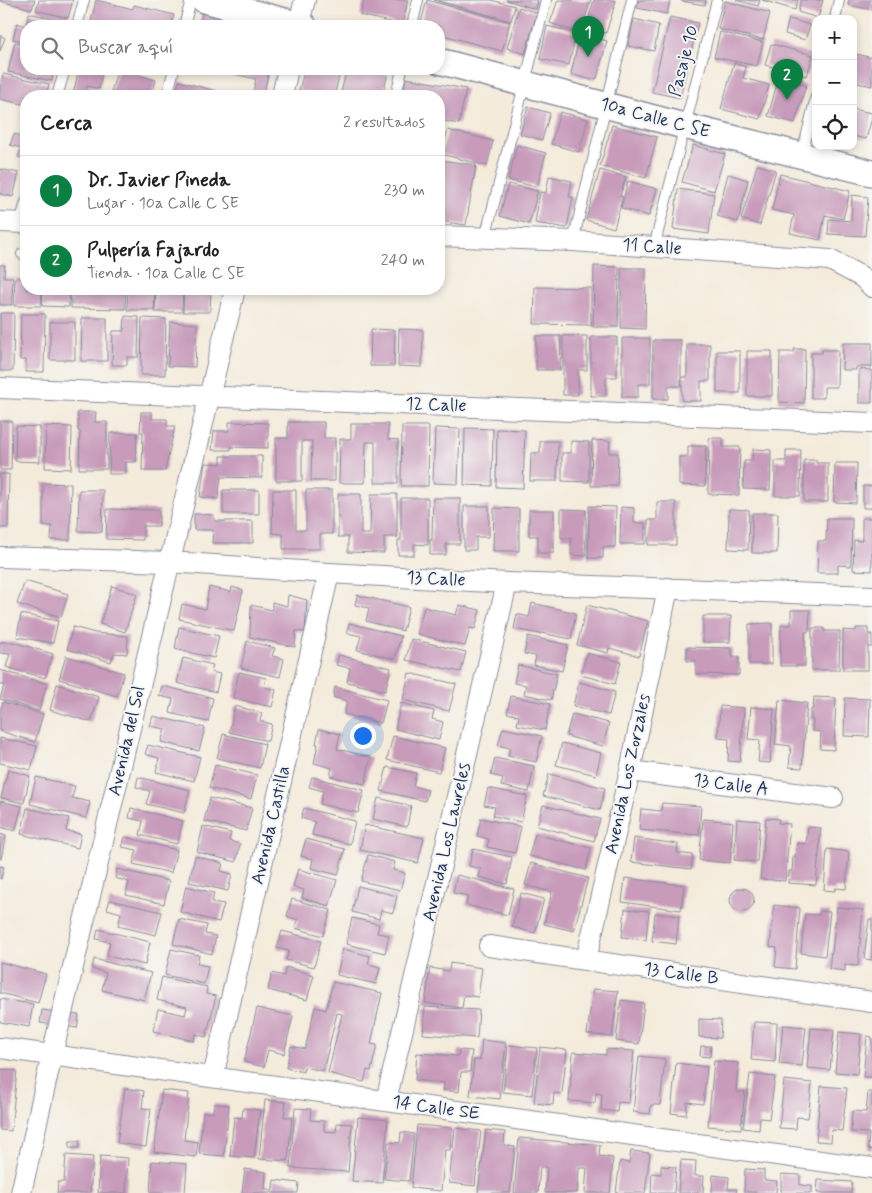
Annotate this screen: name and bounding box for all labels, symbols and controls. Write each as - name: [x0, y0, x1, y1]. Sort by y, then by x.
- map controls: [812, 15, 857, 150]
- button: +: [812, 15, 857, 60]
- pin: 1: [572, 16, 604, 57]
- search box: [20, 20, 445, 75]
- street label: Pasaje 10: [663, 23, 705, 99]
- icon: search: [38, 34, 66, 62]
- text: Buscar aquí: [78, 35, 173, 60]
- pin: 2: [771, 59, 803, 100]
- button: −: [812, 60, 857, 105]
- street label: 10a Calle C SE: [597, 92, 713, 144]
- button: locate: [812, 105, 857, 150]
- text: Cerca: [40, 109, 93, 137]
- text: 2 resultados: [343, 112, 425, 133]
- text: Dr. Javier Pineda: [87, 168, 230, 193]
- text: 1: [52, 180, 60, 201]
- text: 230 m: [384, 180, 425, 201]
- text: Lugar · 10a Calle C SE: [87, 193, 239, 214]
- street label: 11 Calle: [622, 233, 682, 261]
- text: Pulpería Fajardo: [87, 238, 219, 263]
- text: 2: [52, 250, 60, 271]
- text: 240 m: [381, 250, 425, 271]
- text: Tienda · 10a Calle C SE: [87, 263, 245, 284]
- street label: 12 Calle: [405, 392, 467, 418]
- street label: 13 Calle: [406, 565, 466, 593]
- street label: Avenida del Sol: [103, 684, 151, 798]
- street label: Avenida Los Zorzales: [599, 692, 657, 856]
- your location: [350, 723, 376, 749]
- street label: Avenida Los Laureles: [417, 760, 477, 924]
- street label: Avenida Castilla: [246, 763, 296, 887]
- street label: 13 Calle A: [692, 768, 770, 802]
- street label: 13 Calle B: [642, 957, 720, 991]
- street label: 14 Calle SE: [391, 1090, 481, 1126]

